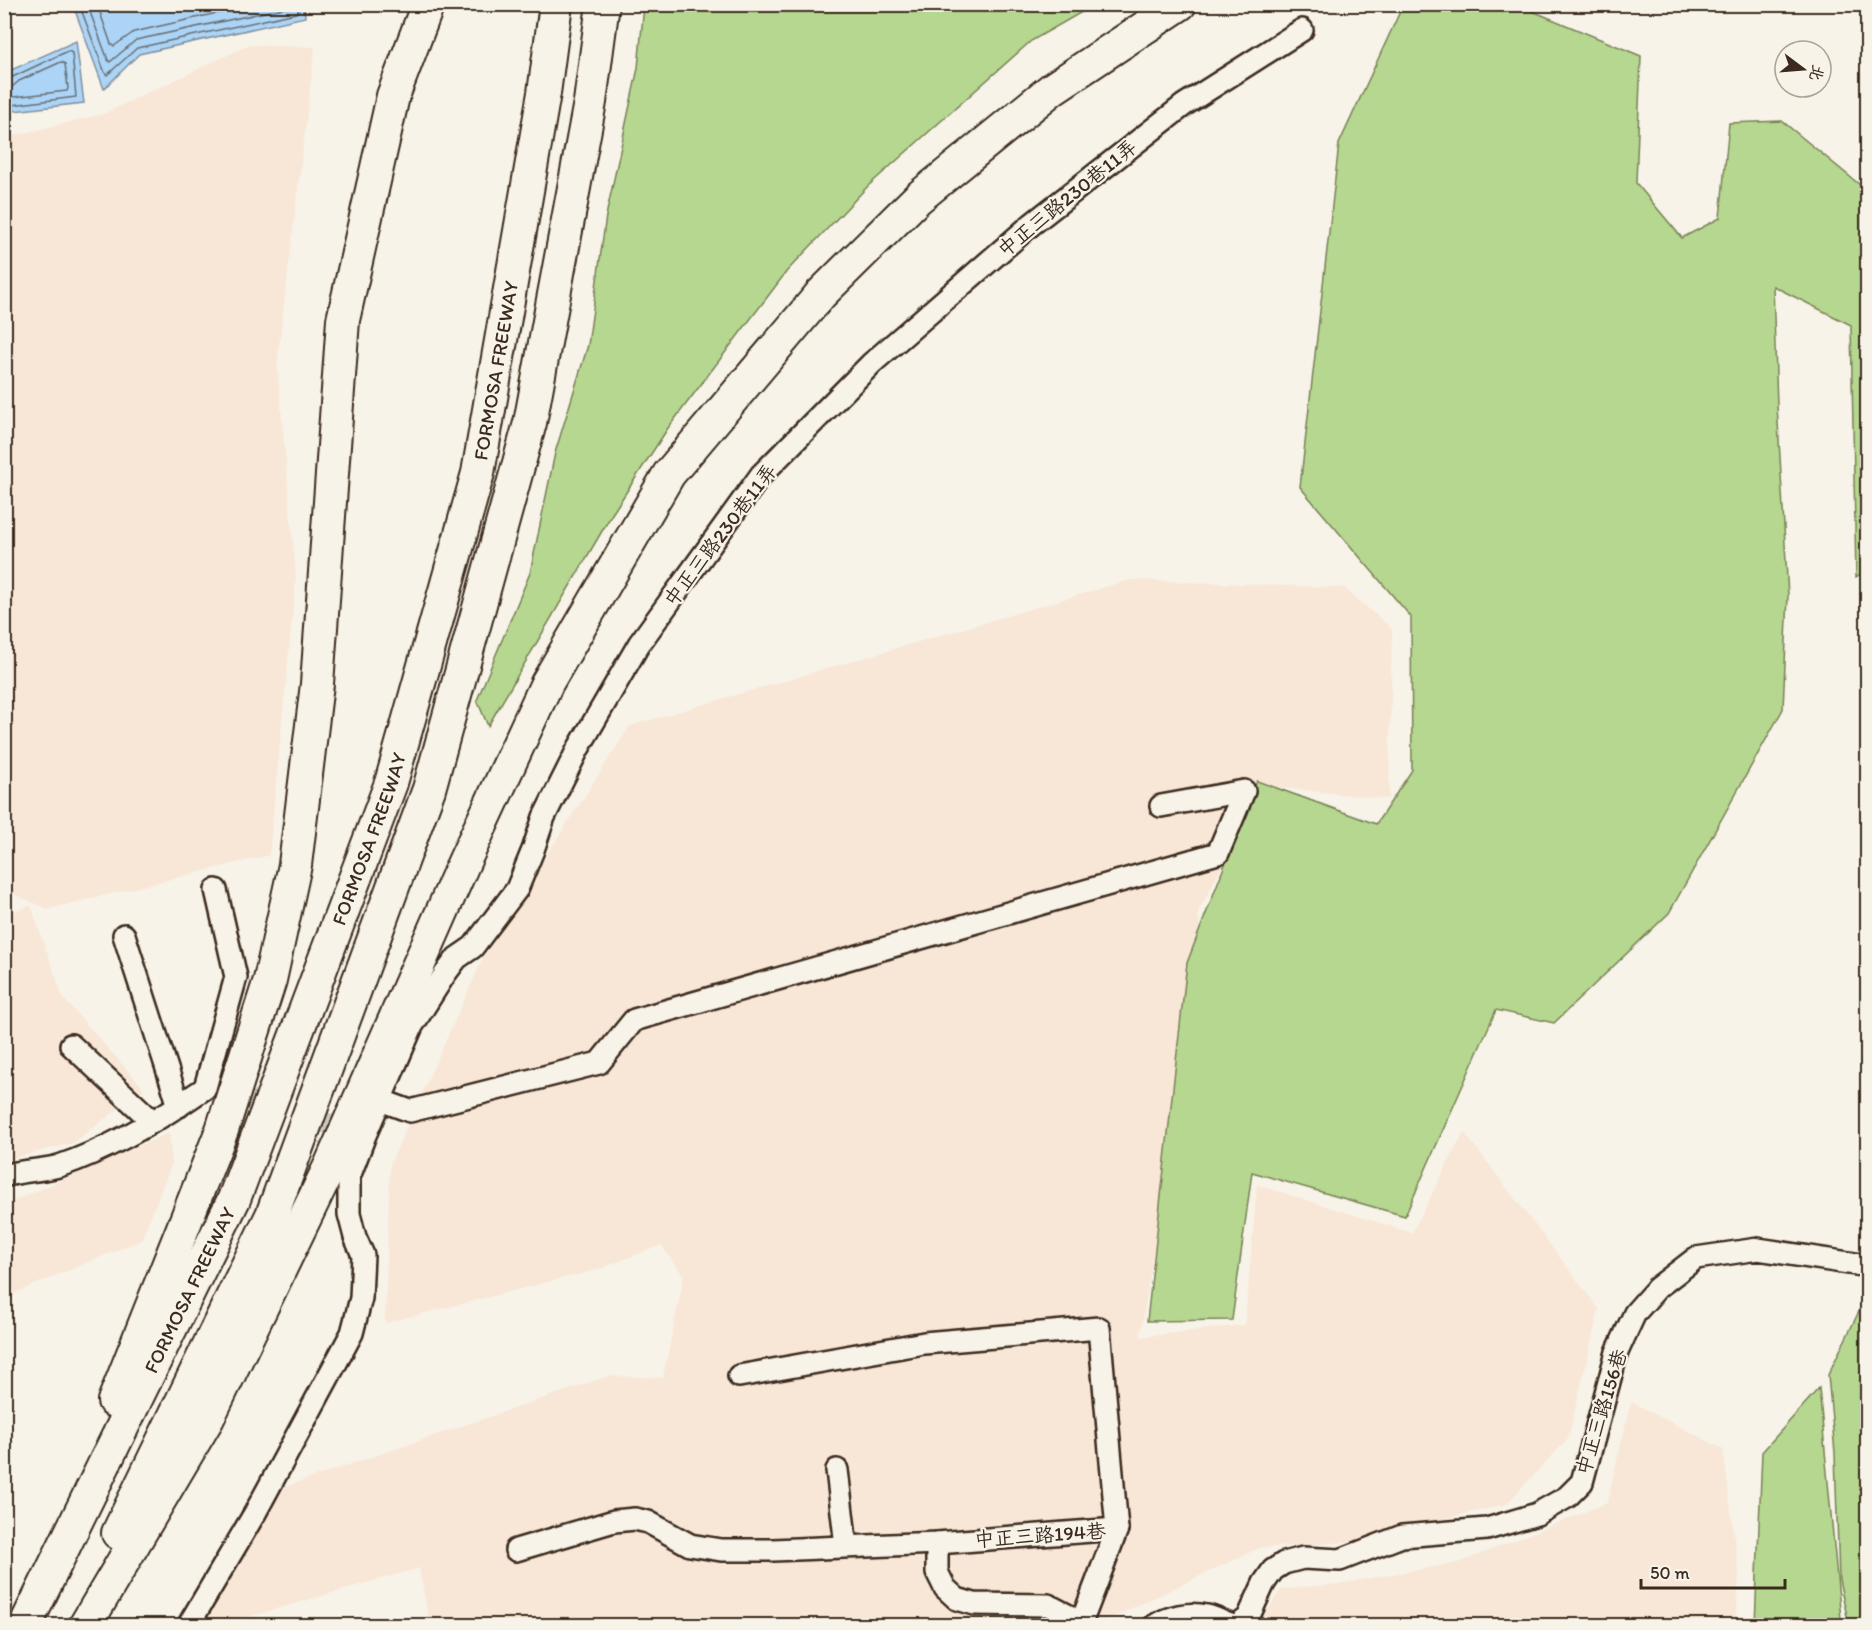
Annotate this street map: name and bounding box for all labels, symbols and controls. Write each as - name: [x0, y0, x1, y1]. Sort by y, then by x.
- north arrow: [1773, 39, 1833, 99]
- text: 北: [1806, 63, 1828, 83]
- street label: 中正三路230巷11弄: [992, 134, 1142, 262]
- street label: FORMOSA FREEWAY: [468, 278, 523, 462]
- street label: 中正三路230巷11弄: [659, 459, 781, 611]
- street label: FORMOSA FREEWAY: [326, 749, 411, 929]
- street label: FORMOSA FREEWAY: [139, 1203, 240, 1377]
- street label: 中正三路156巷: [1570, 1345, 1632, 1478]
- street label: 中正三路194巷: [973, 1518, 1108, 1552]
- scale bar: [1641, 1552, 1785, 1590]
- text: 50 m: [1650, 1562, 1690, 1584]

